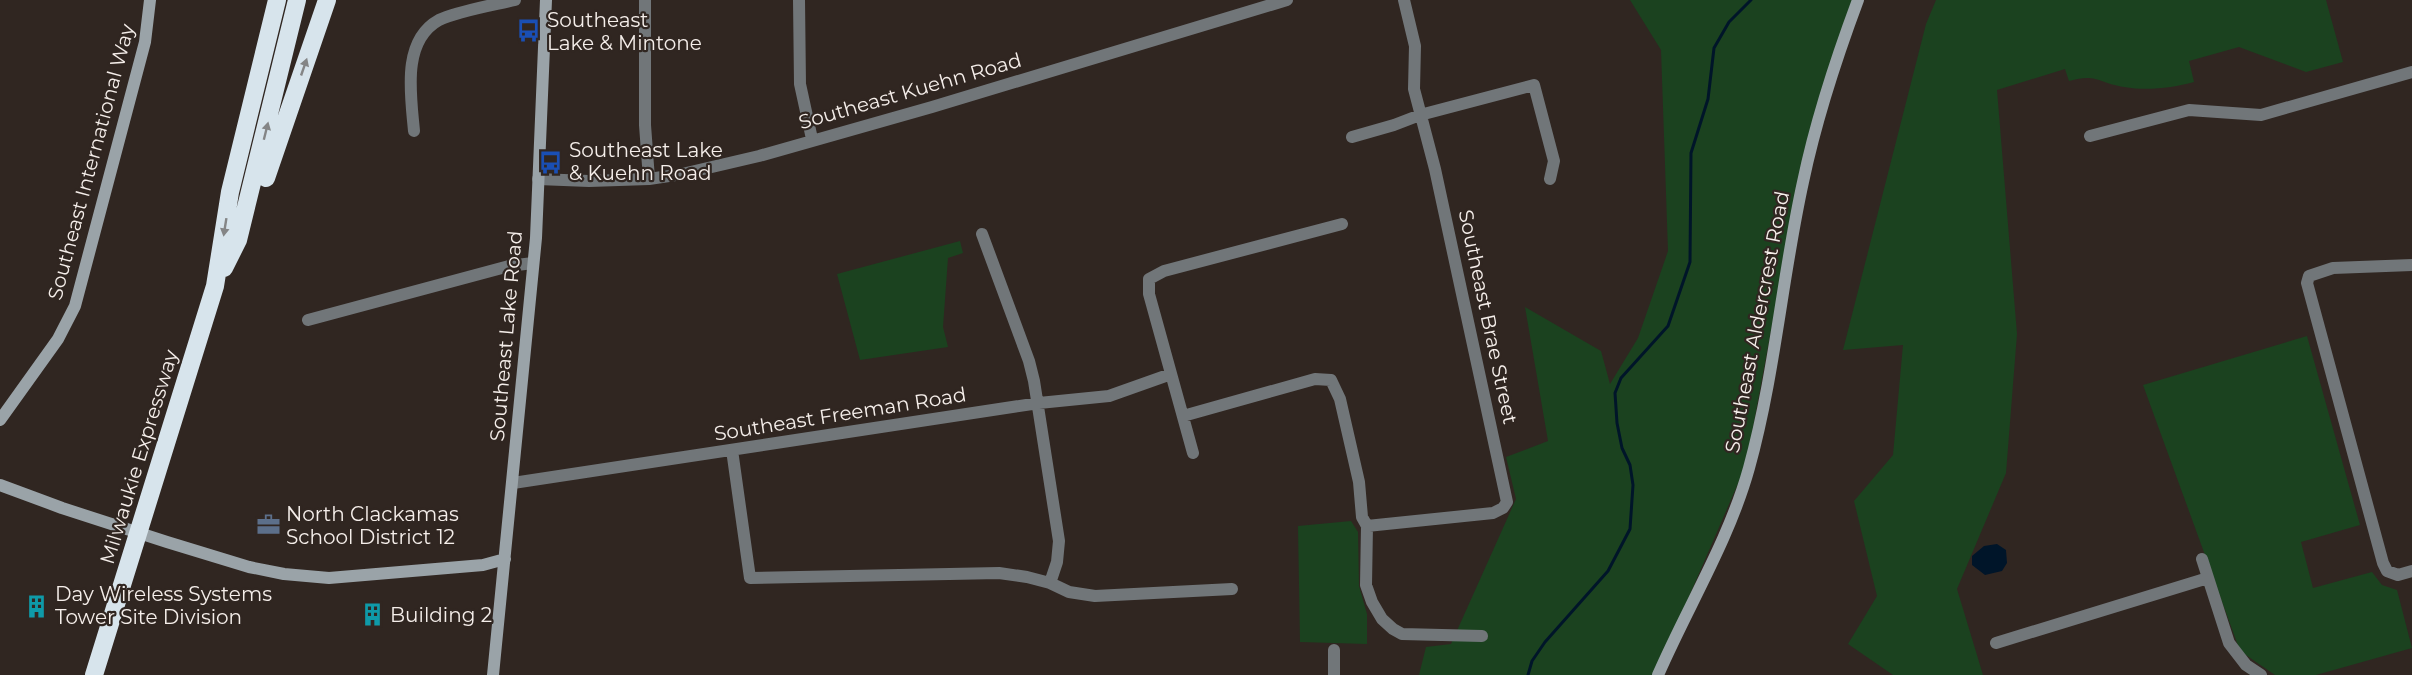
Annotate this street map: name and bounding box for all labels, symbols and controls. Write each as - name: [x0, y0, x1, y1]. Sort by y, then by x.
- place label: Southeast Lake & Mintone: [547, 8, 702, 55]
- bus stop icon: Southeast Lake & Mintone: [516, 18, 542, 44]
- street label: Southeast International Way: [43, 21, 139, 303]
- street label: Southeast Kuehn Road: [796, 48, 1024, 134]
- one-way arrow: [299, 58, 309, 76]
- one-way arrow: [262, 122, 272, 140]
- place label: Southeast Lake & Kuehn Road: [569, 138, 723, 185]
- bus stop icon: Southeast Lake & Kuehn Road: [538, 149, 564, 175]
- street label: Southeast Aldercrest Road: [1720, 189, 1794, 455]
- street label: Southeast Brae Street: [1454, 208, 1522, 426]
- one-way arrow: [220, 218, 229, 237]
- street label: Southeast Lake Road: [485, 230, 527, 442]
- street label: Milwaukie Expressway: [95, 347, 183, 567]
- street label: Southeast Freeman Road: [712, 382, 968, 446]
- place label: North Clackamas School District 12: [286, 502, 459, 549]
- office icon: North Clackamas School District 12: [255, 512, 281, 538]
- place label: Day Wireless Systems Tower Site Division: [55, 582, 272, 629]
- building icon: Day Wireless Systems Tower Site Division: [24, 593, 50, 619]
- building icon: Building 2: [359, 602, 385, 628]
- place label: Building 2: [390, 603, 492, 627]

